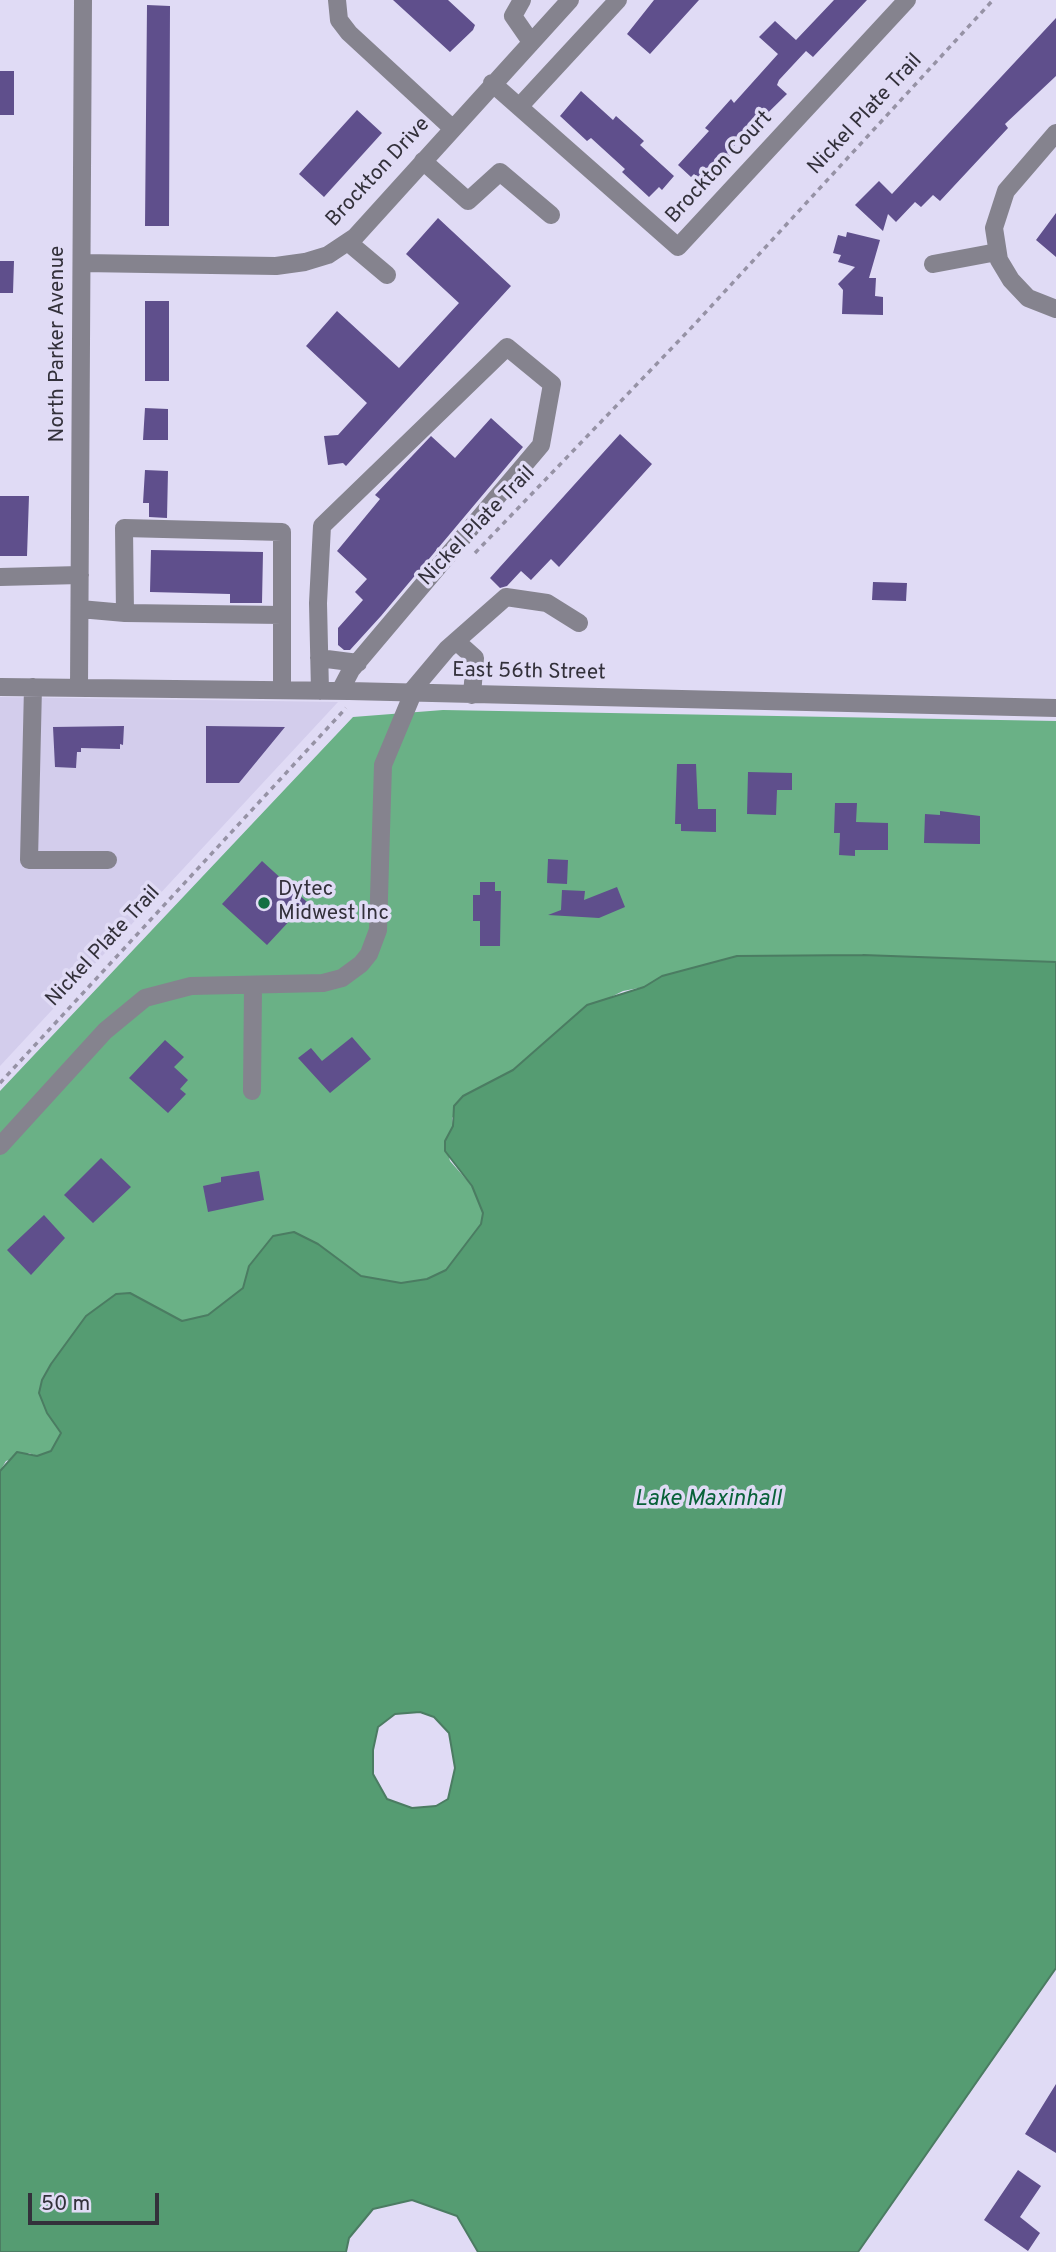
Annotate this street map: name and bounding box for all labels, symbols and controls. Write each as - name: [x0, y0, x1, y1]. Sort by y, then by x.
- street label: Nickel Plate Trail: [803, 49, 929, 181]
- street label: Brockton Court: [661, 106, 779, 230]
- street label: Brockton Drive: [322, 113, 436, 233]
- street label: North Parker Avenue: [46, 246, 72, 442]
- street label: Nickel Plate Trail: [415, 462, 541, 592]
- street label: East 56th Street: [452, 659, 606, 687]
- place label: Dytec Midwest Inc: [278, 878, 389, 928]
- street label: Nickel Plate Trail: [41, 881, 167, 1013]
- marker: Dytec Midwest Inc: [256, 895, 272, 911]
- water label: Lake Maxinhall: [635, 1486, 781, 1514]
- scale bar: [32, 2178, 163, 2222]
- text: 50 m: [41, 2191, 90, 2218]

